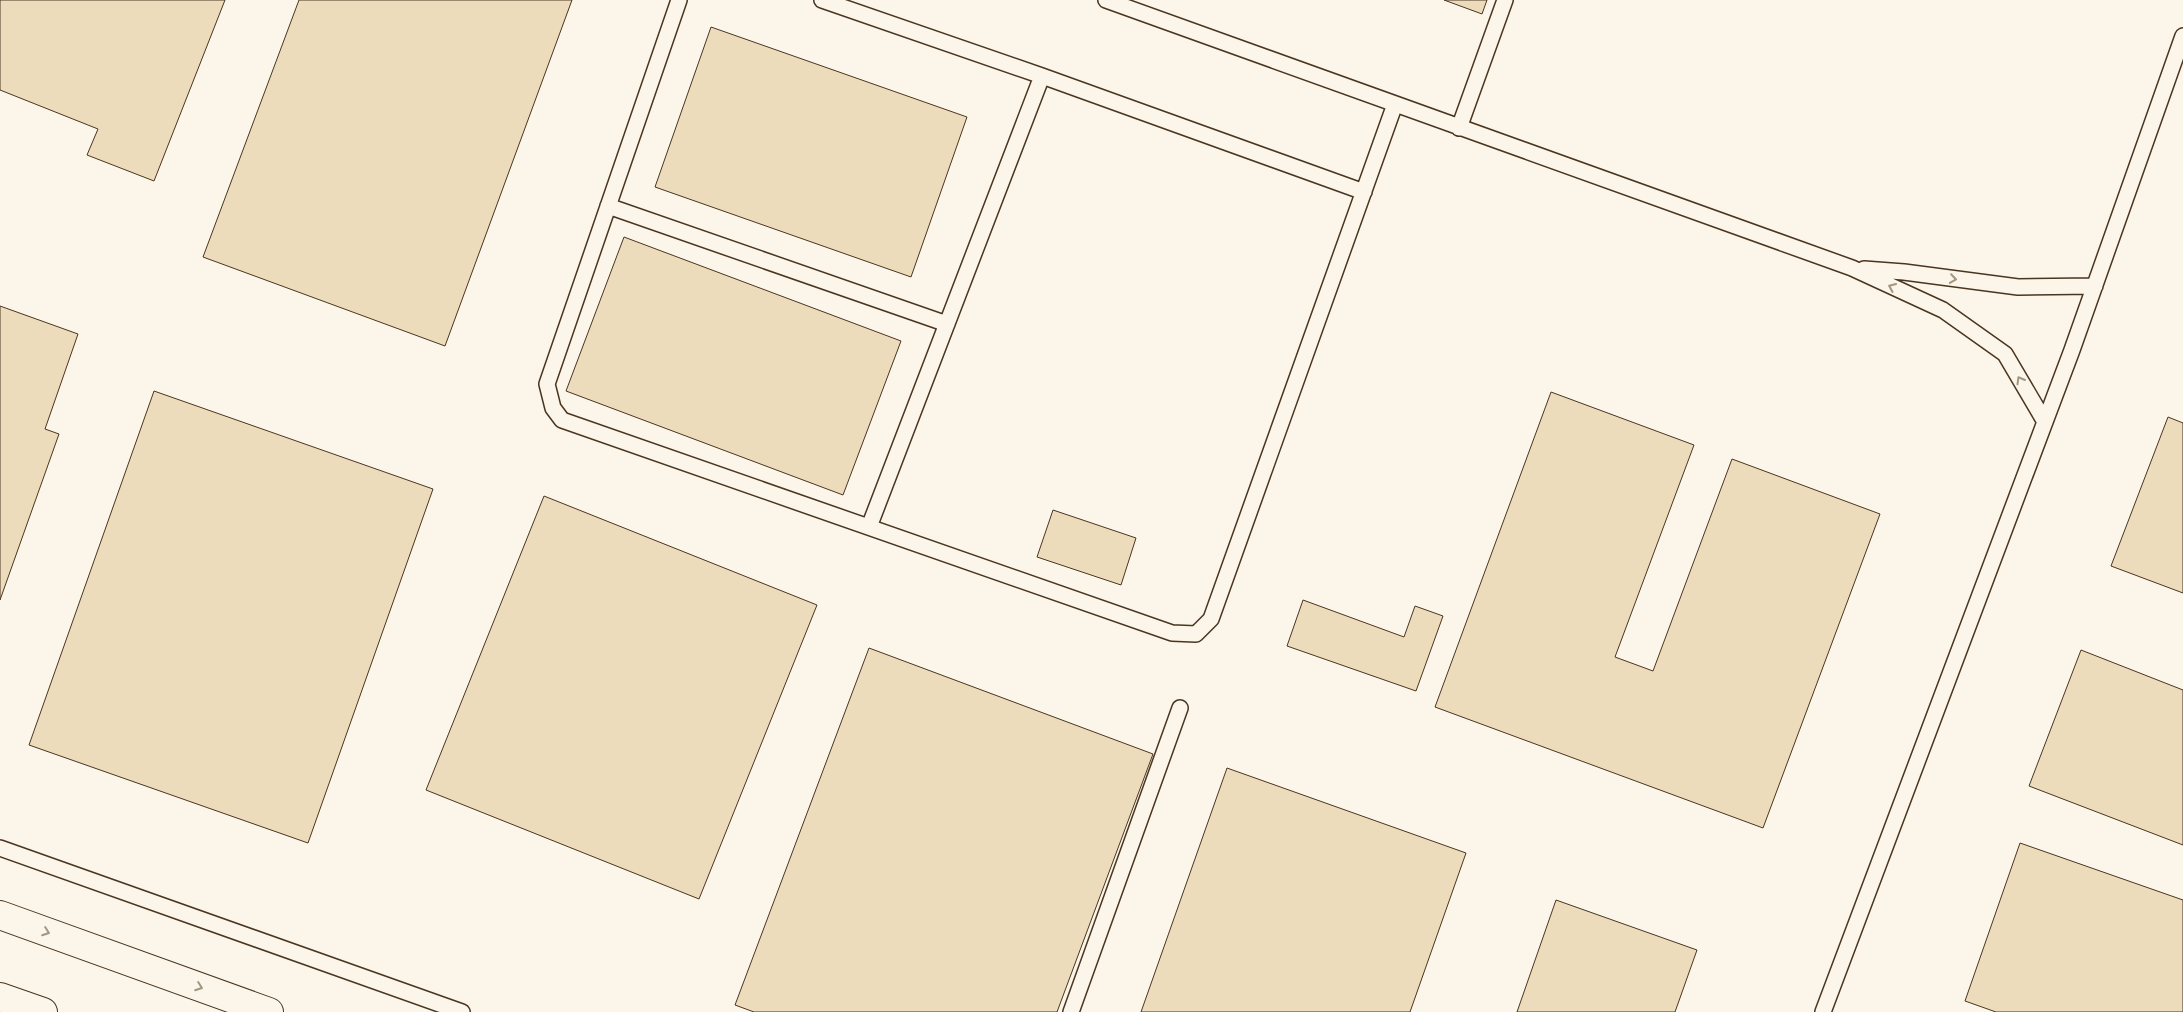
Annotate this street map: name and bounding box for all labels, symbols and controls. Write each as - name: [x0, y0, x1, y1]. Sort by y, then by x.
- one-way arrow: [1949, 273, 1957, 284]
- one-way arrow: [1888, 282, 1897, 293]
- one-way arrow: [2017, 377, 2027, 386]
- one-way arrow: [41, 926, 50, 936]
- one-way arrow: [194, 981, 203, 991]

